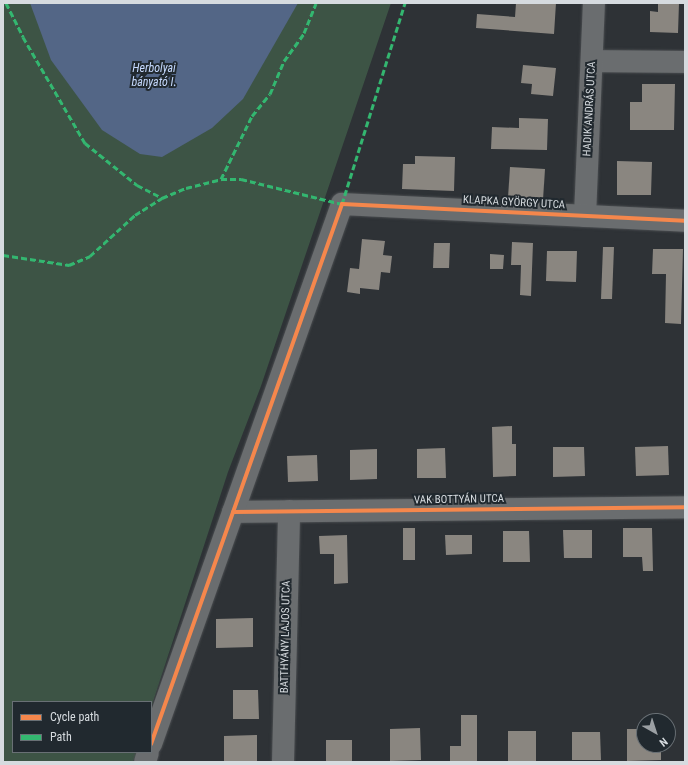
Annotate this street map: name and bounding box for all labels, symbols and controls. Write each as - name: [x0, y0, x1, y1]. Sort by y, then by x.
- street label: HADIK ANDRÁS UTCA: [581, 61, 599, 157]
- water label: Herbolyai bányató I.: [131, 62, 177, 90]
- street label: KLAPKA GYÖRGY UTCA: [463, 194, 565, 212]
- street label: VAK BOTTYÁN UTCA: [414, 493, 504, 507]
- street label: BATTHYÁNY LAJOS UTCA: [278, 581, 294, 693]
- legend: [12, 701, 152, 753]
- text: Cycle path: [50, 710, 99, 724]
- north arrow: [636, 713, 676, 753]
- text: Path: [50, 730, 72, 744]
- text: N: [657, 735, 670, 749]

